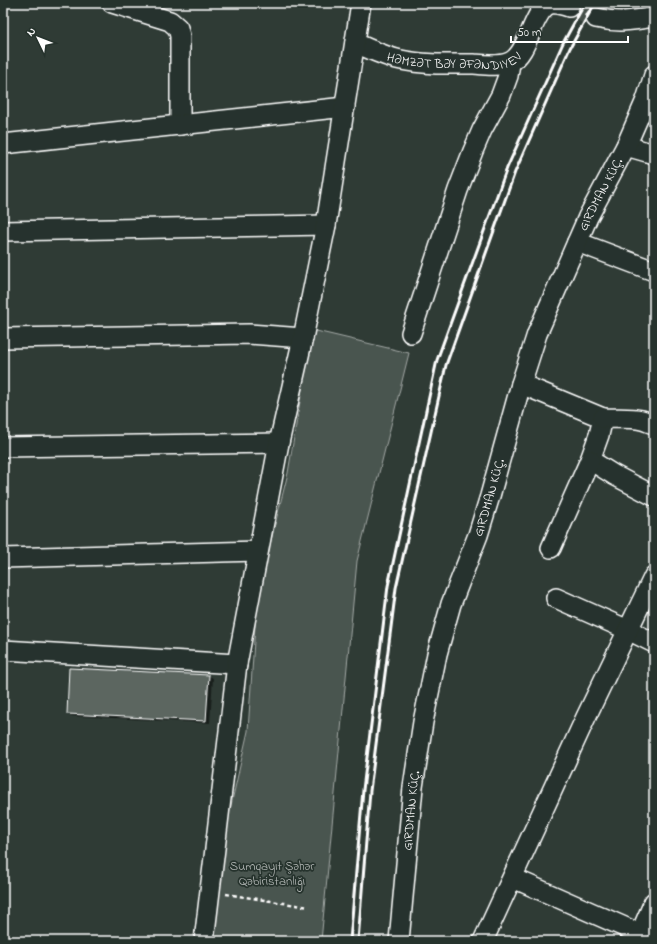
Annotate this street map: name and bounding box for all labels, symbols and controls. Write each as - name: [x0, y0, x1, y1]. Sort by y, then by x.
- north arrow: [18, 18, 58, 58]
- scale bar: [511, 18, 628, 44]
- text: N: [23, 24, 40, 40]
- text: 50 m: [517, 24, 541, 42]
- street label: HƏMZƏT BƏY ƏFƏNDIYEV: [384, 47, 527, 75]
- street label: GIRDMAN KÜÇ.: [574, 154, 628, 234]
- street label: GIRDMAN KÜÇ.: [469, 456, 510, 539]
- street label: GIRDMAN KÜÇ.: [398, 769, 425, 851]
- park label: Sumqayıt Şəhər Qəbiristanlığı: [230, 857, 315, 892]

